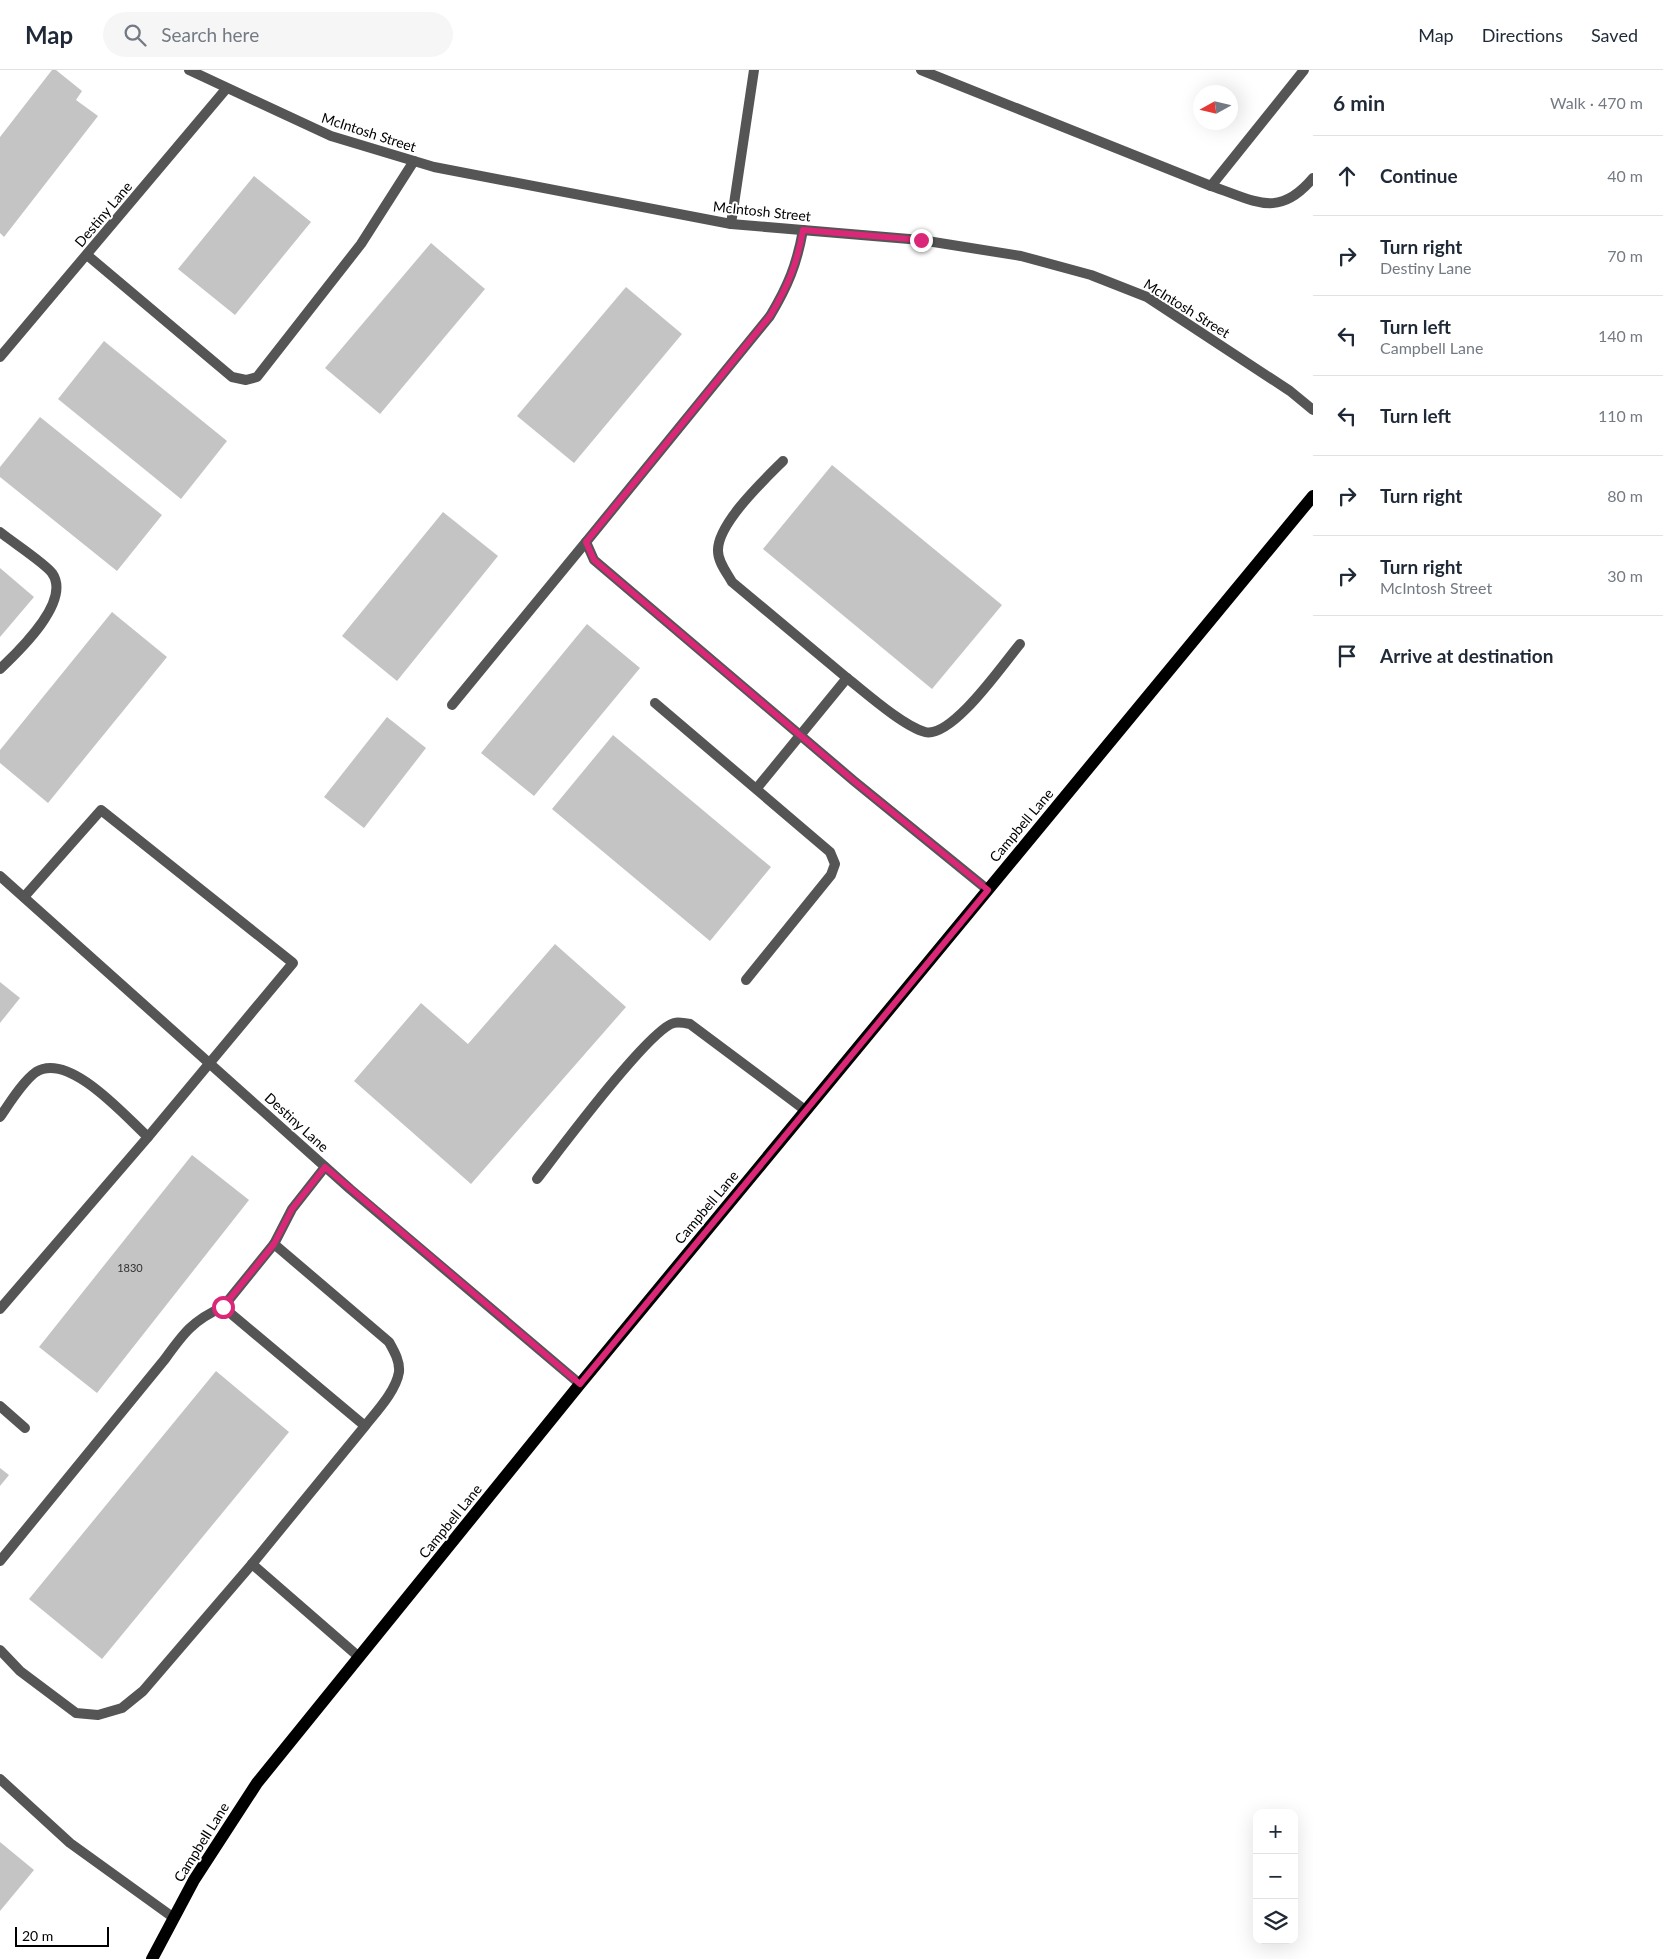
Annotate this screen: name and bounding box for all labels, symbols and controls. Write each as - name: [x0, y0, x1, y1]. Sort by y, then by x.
- search box: [103, 12, 453, 57]
- text: Map: [25, 20, 73, 49]
- icon: search: [121, 21, 149, 49]
- text: Search here: [161, 23, 259, 46]
- text: Map: [1418, 24, 1454, 46]
- text: Directions: [1482, 24, 1563, 46]
- text: Saved: [1591, 24, 1638, 46]
- north arrow: [1193, 85, 1238, 130]
- text: 6 min: [1333, 90, 1385, 115]
- text: Walk · 470 m: [1550, 93, 1643, 112]
- street label: McIntosh Street: [320, 109, 418, 155]
- icon: ahead: [1333, 162, 1361, 190]
- text: Continue: [1380, 164, 1458, 187]
- text: 40 m: [1607, 166, 1643, 185]
- street label: Destiny Lane: [71, 178, 135, 250]
- street label: McIntosh Street: [712, 197, 812, 225]
- route end: [910, 229, 933, 252]
- text: Turn right: [1380, 235, 1462, 258]
- icon: right: [1333, 242, 1361, 270]
- text: 70 m: [1607, 246, 1643, 265]
- text: Destiny Lane: [1380, 258, 1472, 277]
- street label: McIntosh Street: [1141, 275, 1233, 341]
- text: Turn left: [1380, 315, 1451, 338]
- icon: left: [1333, 322, 1361, 350]
- text: 140 m: [1598, 326, 1643, 345]
- text: Campbell Lane: [1380, 338, 1483, 357]
- icon: left: [1333, 402, 1361, 430]
- text: Turn left: [1380, 404, 1451, 427]
- text: 110 m: [1598, 406, 1643, 425]
- icon: right: [1333, 482, 1361, 510]
- text: Turn right: [1380, 484, 1462, 507]
- text: 80 m: [1607, 486, 1643, 505]
- text: Turn right: [1380, 555, 1462, 578]
- icon: right: [1333, 562, 1361, 590]
- text: 30 m: [1607, 566, 1643, 585]
- text: McIntosh Street: [1380, 578, 1492, 597]
- icon: arrive: [1333, 642, 1361, 670]
- text: Arrive at destination: [1380, 644, 1553, 667]
- street label: Campbell Lane: [985, 785, 1057, 865]
- street label: Destiny Lane: [262, 1089, 332, 1155]
- street label: Campbell Lane: [670, 1167, 742, 1247]
- house number: 1830: [117, 1261, 143, 1274]
- route start: [212, 1296, 235, 1319]
- street label: Campbell Lane: [415, 1481, 485, 1561]
- street label: Campbell Lane: [170, 1799, 232, 1885]
- map controls: [1253, 1809, 1298, 1944]
- button: +: [1253, 1809, 1298, 1854]
- button: −: [1253, 1854, 1298, 1899]
- button: layers: [1253, 1899, 1298, 1944]
- scale bar: [15, 1924, 109, 1947]
- text: 20 m: [22, 1927, 53, 1944]

